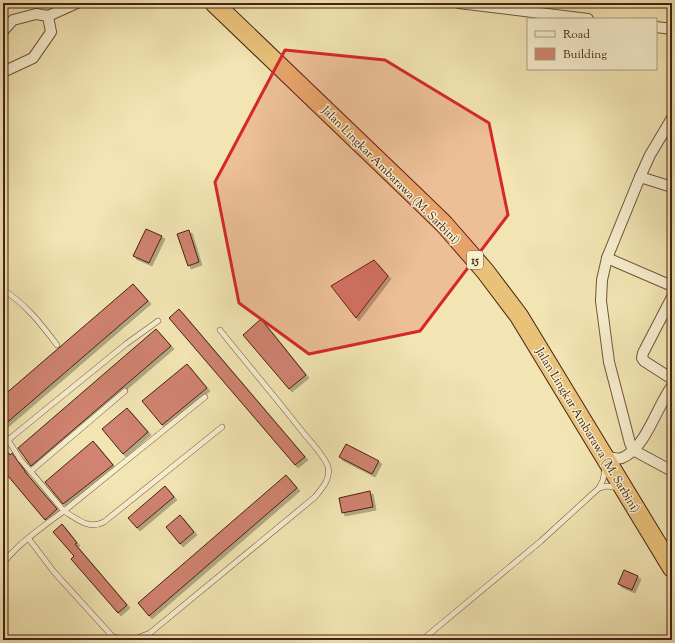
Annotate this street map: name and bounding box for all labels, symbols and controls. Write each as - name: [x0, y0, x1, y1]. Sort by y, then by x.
- legend: [527, 18, 657, 70]
- text: Road: [563, 26, 590, 44]
- text: Building: [563, 46, 607, 64]
- street label: Jalan Lingkar Ambarawa (M. Sarbini): [316, 102, 464, 249]
- road number: 15: [467, 251, 483, 269]
- street label: Jalan Lingkar Ambarawa (M. Sarbini): [530, 344, 644, 516]

